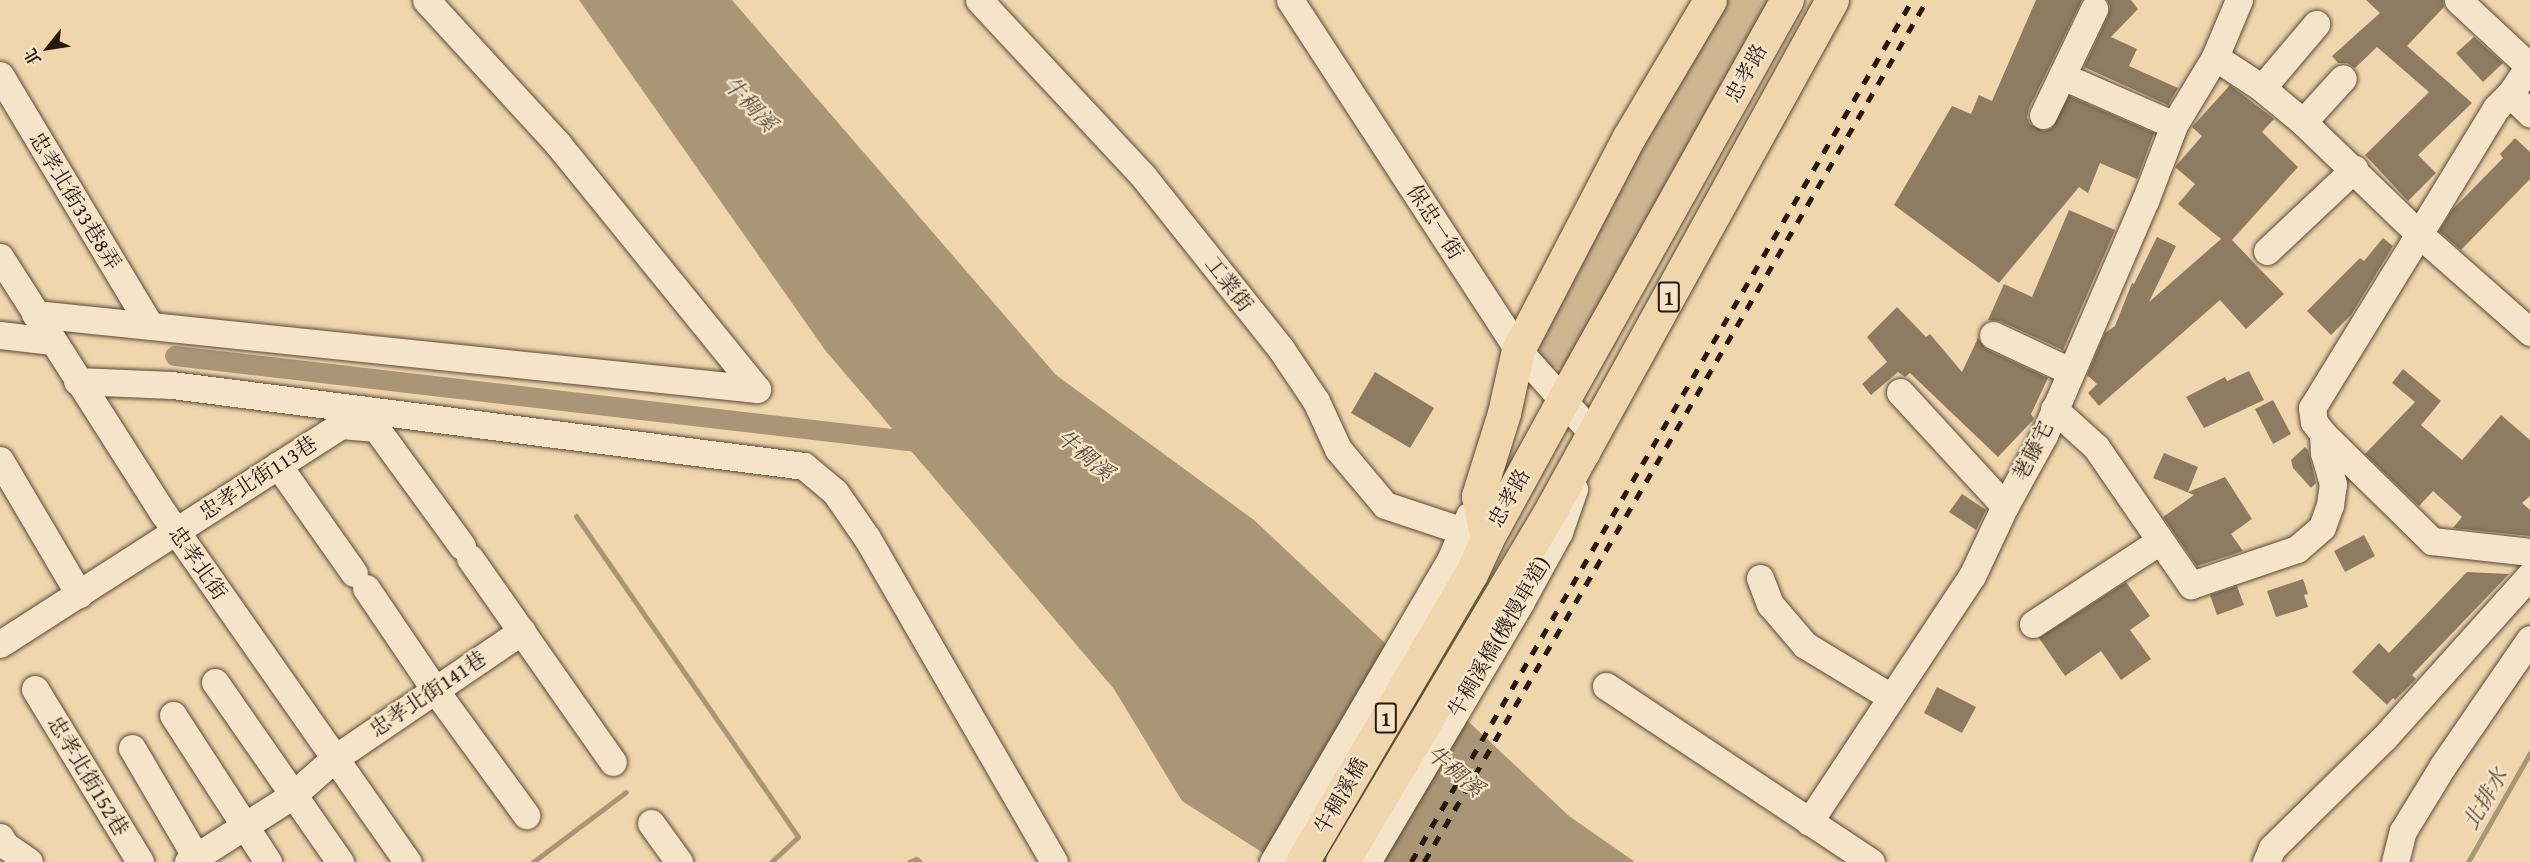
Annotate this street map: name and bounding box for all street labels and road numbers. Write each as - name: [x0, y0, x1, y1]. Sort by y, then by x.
- street label: 忠孝路: [1720, 39, 1772, 107]
- street label: 忠孝北街33巷8弄: [24, 128, 126, 274]
- street label: 保忠一街: [1402, 180, 1468, 264]
- street label: 工業街: [1200, 251, 1258, 317]
- road number: 1: [1657, 280, 1681, 314]
- street label: 荖藤宅: [2007, 417, 2059, 485]
- street label: 忠孝北街113巷: [194, 431, 322, 525]
- street label: 忠孝路: [1483, 464, 1535, 532]
- street label: 忠孝北街: [164, 521, 232, 605]
- street label: 牛稠溪橋(機慢車道): [1443, 552, 1555, 722]
- street label: 忠孝北街141巷: [365, 646, 491, 742]
- road number: 1: [1374, 701, 1398, 735]
- street label: 忠孝北街152巷: [42, 712, 134, 840]
- street label: 牛稠溪橋: [1309, 753, 1373, 839]

